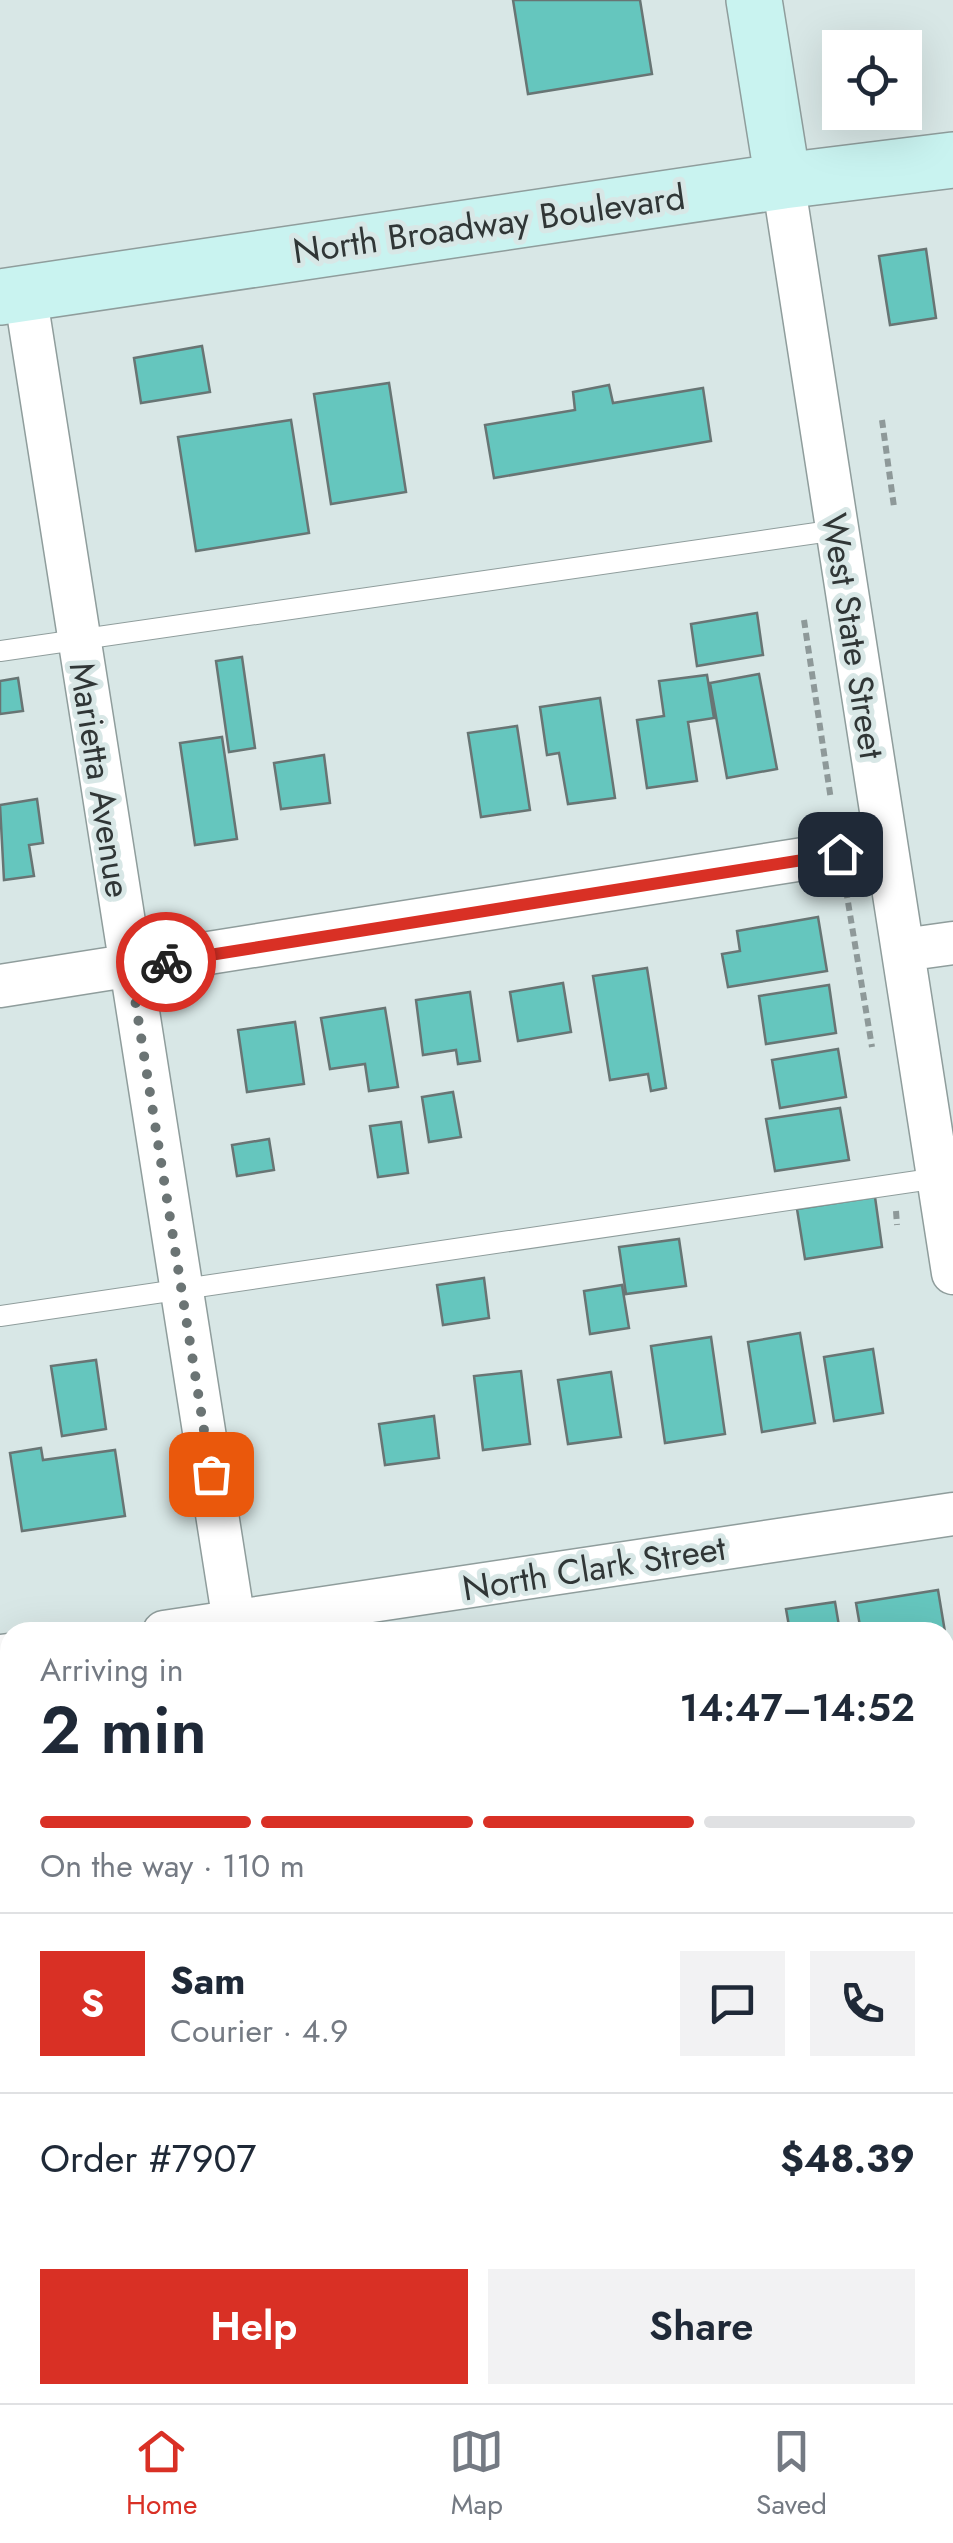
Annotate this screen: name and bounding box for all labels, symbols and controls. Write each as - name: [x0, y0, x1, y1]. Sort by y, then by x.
- map controls: [822, 30, 922, 130]
- button: locate: [822, 30, 922, 130]
- street label: North Broadway Boulevard: [290, 172, 688, 276]
- street label: West State Street: [809, 510, 897, 763]
- street label: Marietta Avenue: [57, 659, 143, 901]
- pin: [798, 812, 883, 897]
- icon: home: [813, 827, 868, 882]
- courier: [116, 912, 216, 1012]
- icon: bike: [139, 935, 194, 990]
- pin: [169, 1432, 254, 1517]
- icon: bag: [184, 1447, 239, 1502]
- street label: North Clark Street: [459, 1522, 730, 1613]
- text: Arriving in: [40, 1647, 184, 1693]
- text: 14:47–14:52: [680, 1680, 915, 1735]
- text: 2 min: [40, 1683, 207, 1777]
- text: On the way · 110 m: [40, 1843, 305, 1889]
- button: chat: [680, 1951, 785, 2056]
- button: phone: [810, 1951, 915, 2056]
- text: Sam: [170, 1953, 245, 2008]
- text: S: [81, 1976, 104, 2031]
- text: Courier · 4.9: [170, 2008, 348, 2054]
- text: Order #7907: [40, 2131, 256, 2186]
- text: $48.39: [780, 2131, 915, 2186]
- button: Help: [40, 2269, 468, 2384]
- button: Share: [488, 2269, 915, 2384]
- tab: Home: [126, 2424, 197, 2525]
- tab: Map: [449, 2424, 504, 2525]
- tab: Saved: [756, 2424, 827, 2525]

